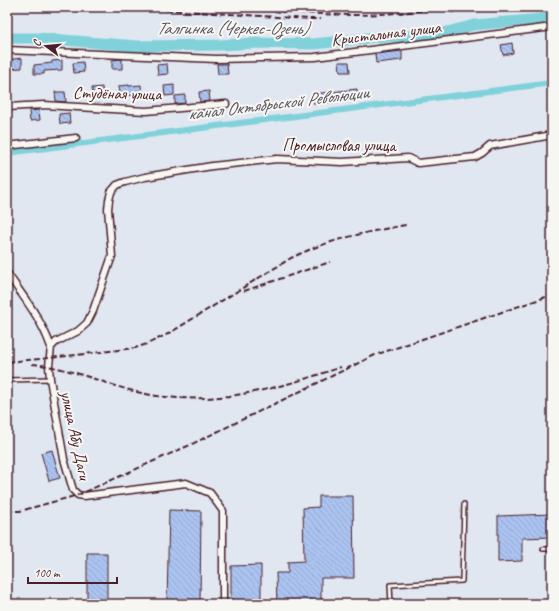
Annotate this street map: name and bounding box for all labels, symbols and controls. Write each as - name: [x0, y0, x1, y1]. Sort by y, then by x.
- street label: Кристальная улица: [330, 16, 444, 51]
- water label: Талгинка (Черкес-Озень): [156, 17, 312, 40]
- north arrow: [26, 26, 66, 66]
- text: С: [29, 37, 44, 48]
- water label: канал Октябрьской Революции: [186, 81, 372, 125]
- street label: Студёная улица: [73, 82, 162, 105]
- street label: Промысловая улица: [282, 135, 398, 156]
- street label: улица Абу Даги: [56, 388, 96, 483]
- scale bar: [28, 559, 117, 585]
- text: 100 m: [34, 565, 61, 581]

